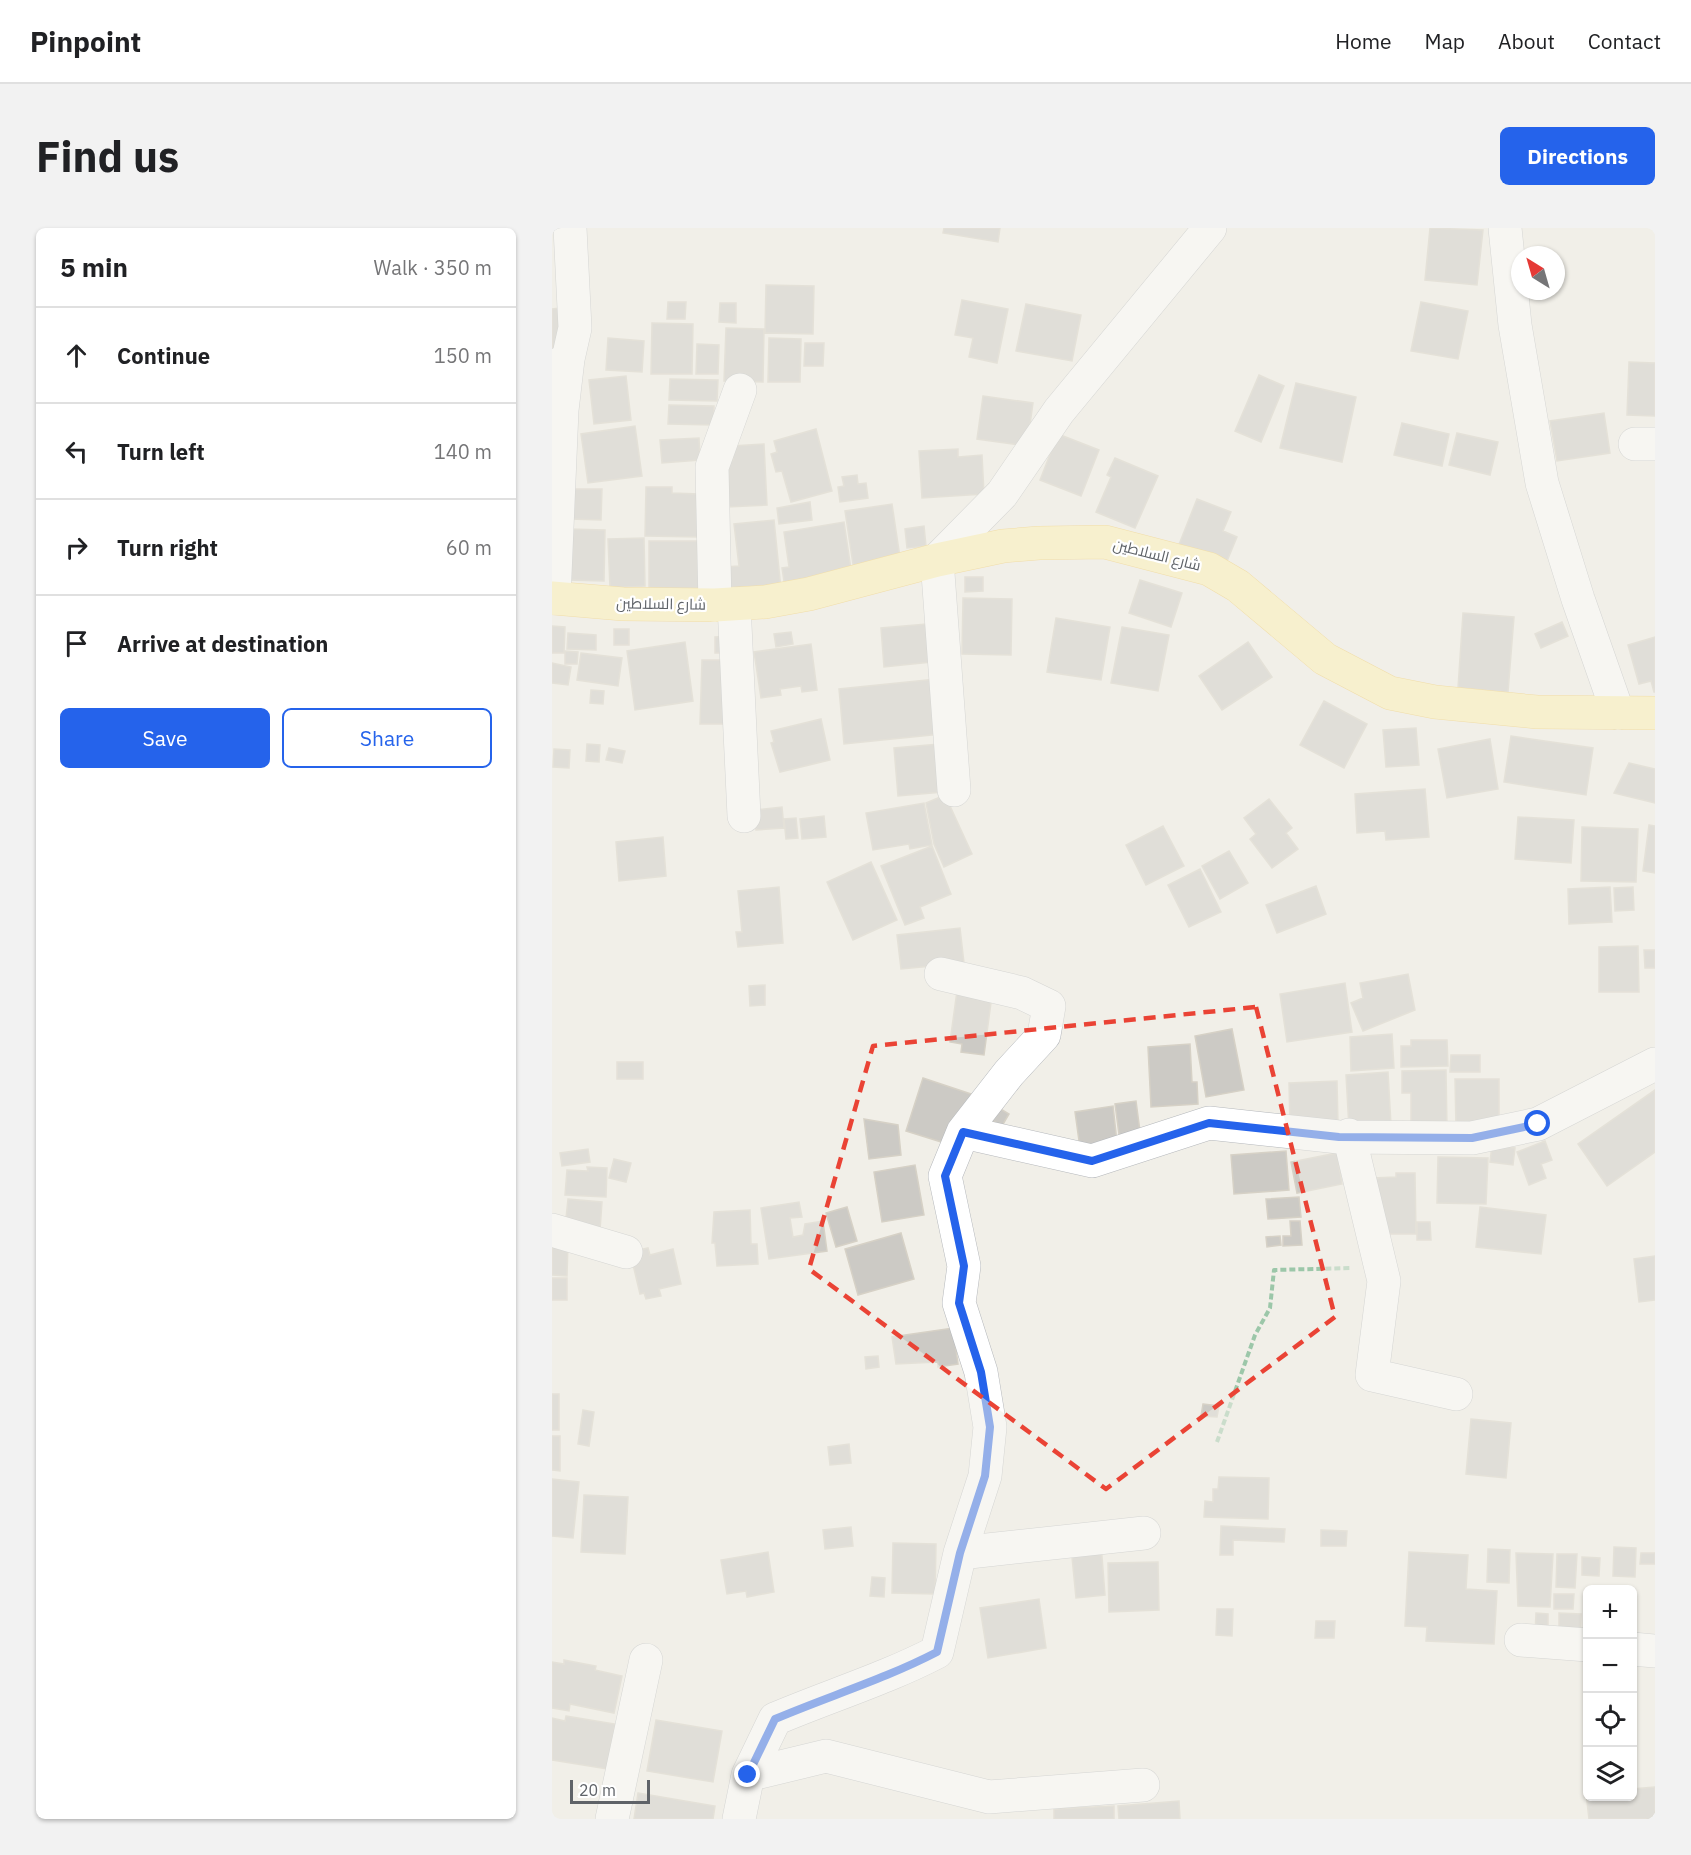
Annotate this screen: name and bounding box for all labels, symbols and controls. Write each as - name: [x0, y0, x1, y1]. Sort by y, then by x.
- text: Pinpoint: [30, 23, 141, 60]
- text: Home: [1335, 27, 1392, 55]
- text: Map: [1425, 27, 1465, 55]
- text: About: [1498, 27, 1555, 55]
- text: Contact: [1588, 27, 1661, 55]
- button: Directions: [1500, 127, 1655, 185]
- text: Find us: [36, 129, 179, 184]
- north arrow: [1511, 246, 1565, 300]
- text: 5 min: [60, 250, 128, 284]
- text: Walk · 350 m: [374, 254, 492, 281]
- icon: ahead: [60, 339, 93, 372]
- text: Continue: [117, 341, 210, 370]
- text: 150 m: [434, 342, 492, 369]
- icon: left: [60, 435, 93, 468]
- text: Turn left: [117, 437, 205, 466]
- text: 140 m: [434, 438, 492, 465]
- icon: right: [60, 531, 93, 564]
- text: Turn right: [117, 533, 218, 562]
- text: 60 m: [446, 534, 492, 561]
- street label: شارع السلاطين: [1111, 534, 1203, 577]
- street label: شارع السلاطين: [616, 593, 706, 616]
- icon: arrive: [60, 627, 93, 660]
- text: Arrive at destination: [117, 629, 328, 658]
- button: Save: [60, 708, 270, 768]
- button: Share: [282, 708, 492, 768]
- route start: [1524, 1110, 1550, 1136]
- map controls: [1583, 1585, 1637, 1801]
- button: +: [1583, 1585, 1637, 1639]
- button: −: [1583, 1639, 1637, 1693]
- button: locate: [1583, 1693, 1637, 1747]
- button: layers: [1583, 1747, 1637, 1801]
- route end: [734, 1761, 760, 1787]
- scale bar: [570, 1777, 650, 1804]
- text: 20 m: [579, 1780, 616, 1800]

